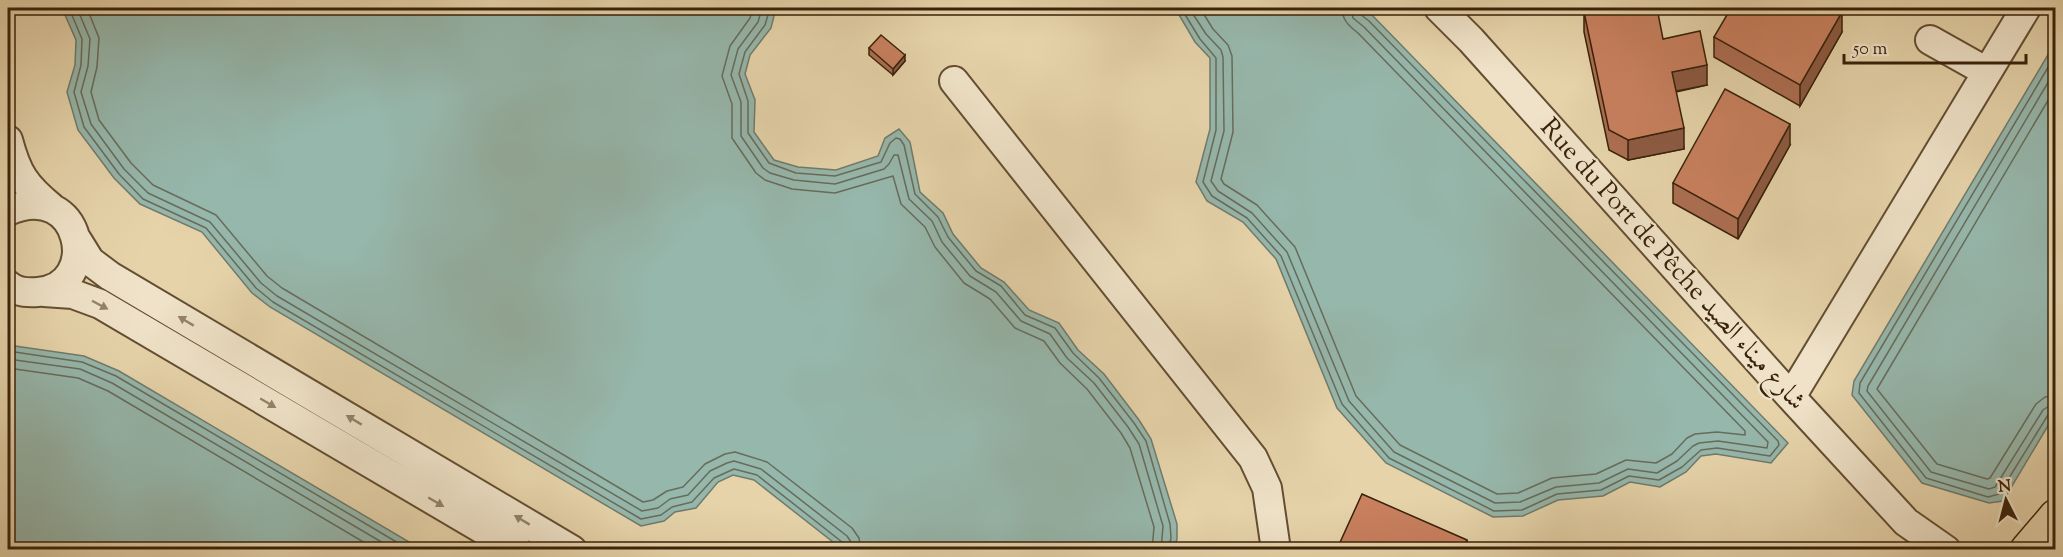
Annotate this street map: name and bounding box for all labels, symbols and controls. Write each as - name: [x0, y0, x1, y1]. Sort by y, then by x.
- scale bar: [1844, 27, 2026, 65]
- text: 50 m: [1852, 37, 1888, 63]
- street label: Rue du Port de Pêche شارع ميناء الصيد: [1530, 111, 1814, 420]
- one-way arrow: [91, 300, 108, 310]
- one-way arrow: [177, 316, 194, 326]
- one-way arrow: [260, 398, 277, 408]
- one-way arrow: [346, 415, 362, 426]
- north arrow: [1976, 470, 2036, 530]
- text: N: [1997, 475, 2012, 500]
- one-way arrow: [428, 496, 444, 507]
- one-way arrow: [514, 514, 530, 525]

